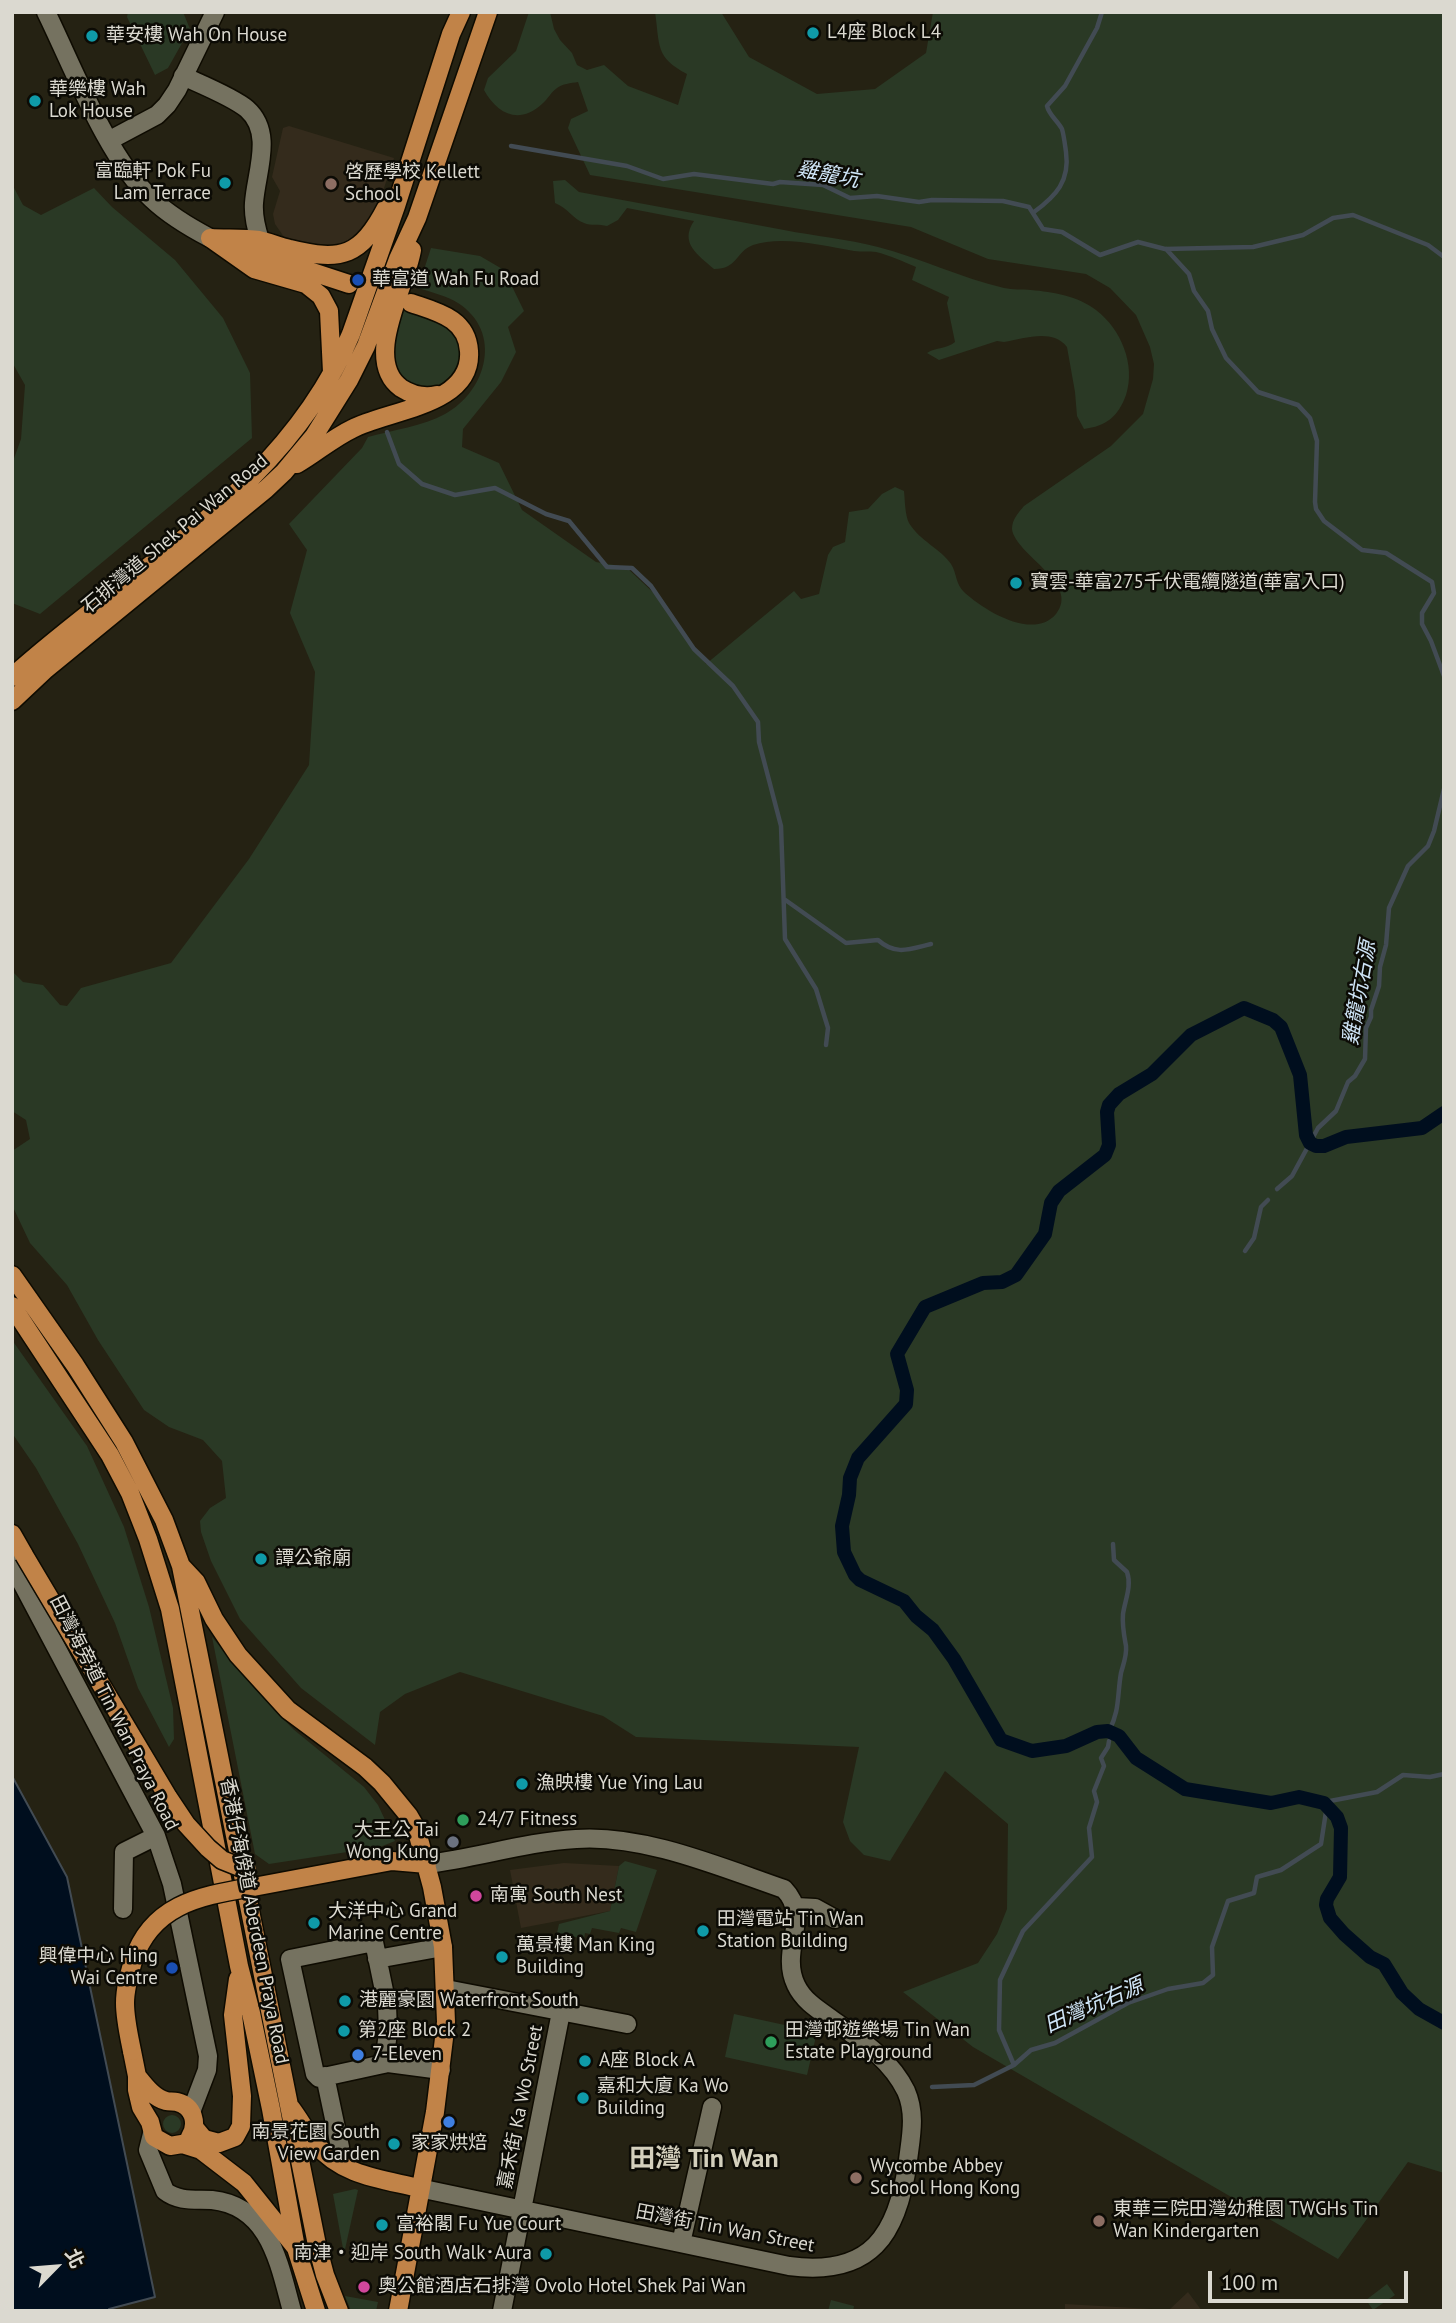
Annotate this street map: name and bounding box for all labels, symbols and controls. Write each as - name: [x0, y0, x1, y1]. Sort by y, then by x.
- place label: L4座 Block L4: [827, 22, 941, 44]
- place label: 華安樓 Wah On House: [106, 25, 287, 47]
- marker: L4座 Block L4: [805, 25, 821, 41]
- marker: 華安樓 Wah On House: [84, 28, 100, 44]
- place label: 華樂樓 Wah Lok House: [49, 79, 146, 123]
- marker: 華樂樓 Wah Lok House: [27, 93, 43, 109]
- water label: 雞籠坑: [795, 157, 861, 193]
- place label: 富臨軒 Pok Fu Lam Terrace: [95, 161, 211, 205]
- place label: 啓歷學校 Kellett School: [345, 162, 480, 206]
- marker: 富臨軒 Pok Fu Lam Terrace: [217, 175, 233, 191]
- marker: 啓歷學校 Kellett School: [323, 176, 339, 192]
- place label: 華富道 Wah Fu Road: [372, 269, 539, 291]
- marker: 華富道 Wah Fu Road: [350, 272, 366, 288]
- street label: 石排灣道 Shek Pai Wan Road: [78, 450, 272, 618]
- place label: 寶雲-華富275千伏電纜隧道(華富入口): [1030, 572, 1345, 594]
- marker: 寶雲-華富275千伏電纜隧道(華富入口): [1008, 575, 1024, 591]
- water label: 雞籠坑右源: [1338, 939, 1382, 1047]
- place label: 譚公爺廟: [275, 1548, 351, 1570]
- marker: 譚公爺廟: [253, 1551, 269, 1567]
- street label: 田灣海旁道 Tin Wan Praya Road: [45, 1592, 183, 1834]
- place label: 漁映樓 Yue Ying Lau: [536, 1773, 703, 1795]
- street label: 香港仔海傍道 Aberdeen Praya Road: [215, 1776, 293, 2066]
- marker: 漁映樓 Yue Ying Lau: [514, 1776, 530, 1792]
- place label: 24/7 Fitness: [477, 1809, 577, 1831]
- marker: 24/7 Fitness: [455, 1812, 471, 1828]
- place label: 大王公 Tai Wong Kung: [346, 1820, 439, 1864]
- marker: 大王公 Tai Wong Kung: [445, 1834, 461, 1850]
- place label: 南寓 South Nest: [490, 1885, 622, 1907]
- marker: 南寓 South Nest: [468, 1888, 484, 1904]
- place label: 大洋中心 Grand Marine Centre: [328, 1901, 457, 1945]
- place label: 田灣電站 Tin Wan Station Building: [717, 1909, 864, 1953]
- marker: 大洋中心 Grand Marine Centre: [306, 1915, 322, 1931]
- marker: 田灣電站 Tin Wan Station Building: [695, 1923, 711, 1939]
- place label: 萬景樓 Man King Building: [516, 1935, 655, 1979]
- place label: 興偉中心 Hing Wai Centre: [38, 1946, 158, 1990]
- marker: 萬景樓 Man King Building: [494, 1949, 510, 1965]
- marker: 興偉中心 Hing Wai Centre: [164, 1960, 180, 1976]
- water label: 田灣坑右源: [1041, 1973, 1147, 2039]
- place label: 港麗豪園 Waterfront South: [359, 1990, 579, 2012]
- marker: 港麗豪園 Waterfront South: [337, 1993, 353, 2009]
- place label: 第2座 Block 2: [358, 2020, 471, 2042]
- place label: 田灣邨遊樂場 Tin Wan Estate Playground: [785, 2020, 970, 2064]
- marker: 第2座 Block 2: [336, 2023, 352, 2039]
- street label: 嘉禾街 Ka Wo Street: [494, 2023, 548, 2191]
- marker: 田灣邨遊樂場 Tin Wan Estate Playground: [763, 2034, 779, 2050]
- place label: 7-Eleven: [372, 2044, 442, 2066]
- marker: 7-Eleven: [350, 2047, 366, 2063]
- place label: A座 Block A: [599, 2050, 695, 2072]
- marker: A座 Block A: [577, 2053, 593, 2069]
- place label: 嘉和大廈 Ka Wo Building: [597, 2076, 729, 2120]
- marker: 嘉和大廈 Ka Wo Building: [575, 2090, 591, 2106]
- marker: 家家烘焙: [441, 2114, 457, 2130]
- place label: 南景花園 South View Garden: [252, 2122, 380, 2166]
- place label: 家家烘焙: [411, 2133, 487, 2155]
- marker: 南景花園 South View Garden: [386, 2136, 402, 2152]
- district label: 田灣 Tin Wan: [629, 2144, 779, 2176]
- place label: Wycombe Abbey School Hong Kong: [870, 2156, 1020, 2200]
- marker: Wycombe Abbey School Hong Kong: [848, 2170, 864, 2186]
- place label: 東華三院田灣幼稚園 TWGHs Tin Wan Kindergarten: [1113, 2199, 1378, 2243]
- street label: 田灣街 Tin Wan Street: [634, 2200, 816, 2258]
- marker: 東華三院田灣幼稚園 TWGHs Tin Wan Kindergarten: [1091, 2213, 1107, 2229]
- place label: 富裕閣 Fu Yue Court: [396, 2214, 561, 2236]
- marker: 富裕閣 Fu Yue Court: [374, 2217, 390, 2233]
- north arrow: [21, 2232, 91, 2302]
- place label: 南津‧迎岸 South Walk･Aura: [294, 2243, 532, 2265]
- text: 北: [60, 2244, 90, 2272]
- marker: 南津‧迎岸 South Walk･Aura: [538, 2246, 554, 2262]
- scale bar: [1211, 2256, 1410, 2300]
- text: 100 m: [1221, 2269, 1278, 2296]
- place label: 奧公館酒店石排灣 Ovolo Hotel Shek Pai Wan: [378, 2276, 746, 2298]
- marker: 奧公館酒店石排灣 Ovolo Hotel Shek Pai Wan: [356, 2279, 372, 2295]

